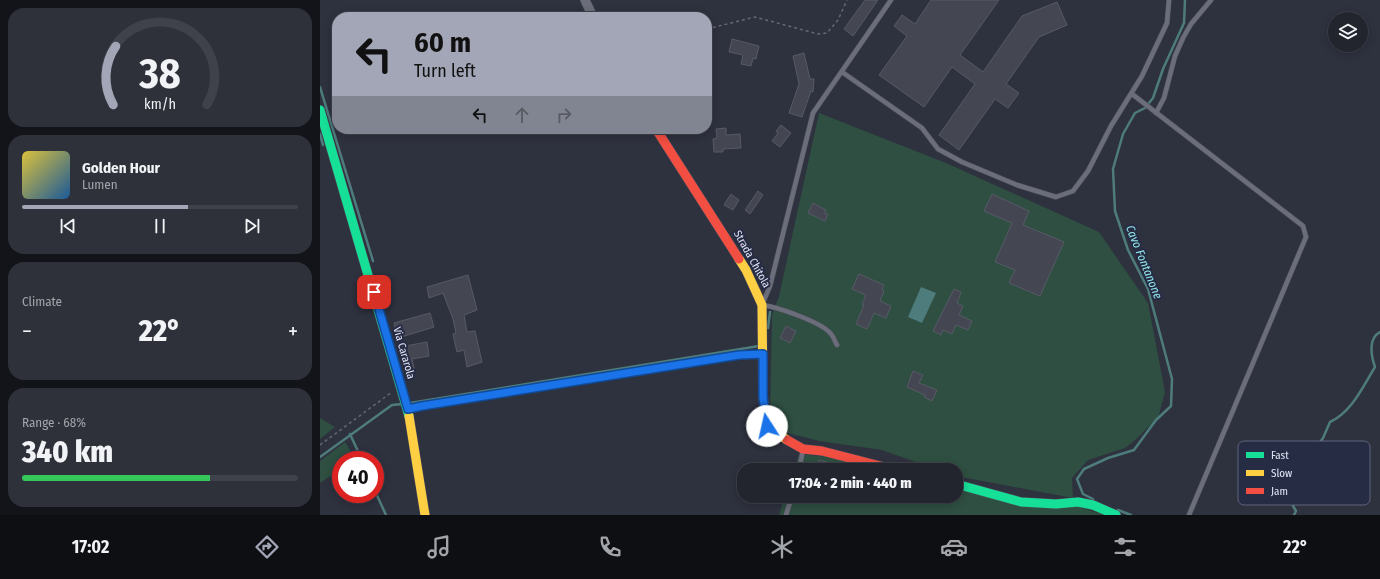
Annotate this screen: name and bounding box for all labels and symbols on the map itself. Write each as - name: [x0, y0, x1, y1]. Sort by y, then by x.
- water label: Cavo Fontanone: [1123, 223, 1165, 301]
- street label: Strada Chitola: [731, 228, 773, 290]
- pin: [357, 275, 391, 309]
- street label: Via Cararola: [390, 325, 418, 381]
- position arrow: [746, 405, 788, 447]
- legend: [1238, 441, 1370, 505]
- text: Fast: [1271, 449, 1289, 462]
- speed limit sign: 40: [332, 451, 384, 503]
- text: Slow: [1271, 467, 1292, 480]
- text: Jam: [1271, 485, 1288, 498]

